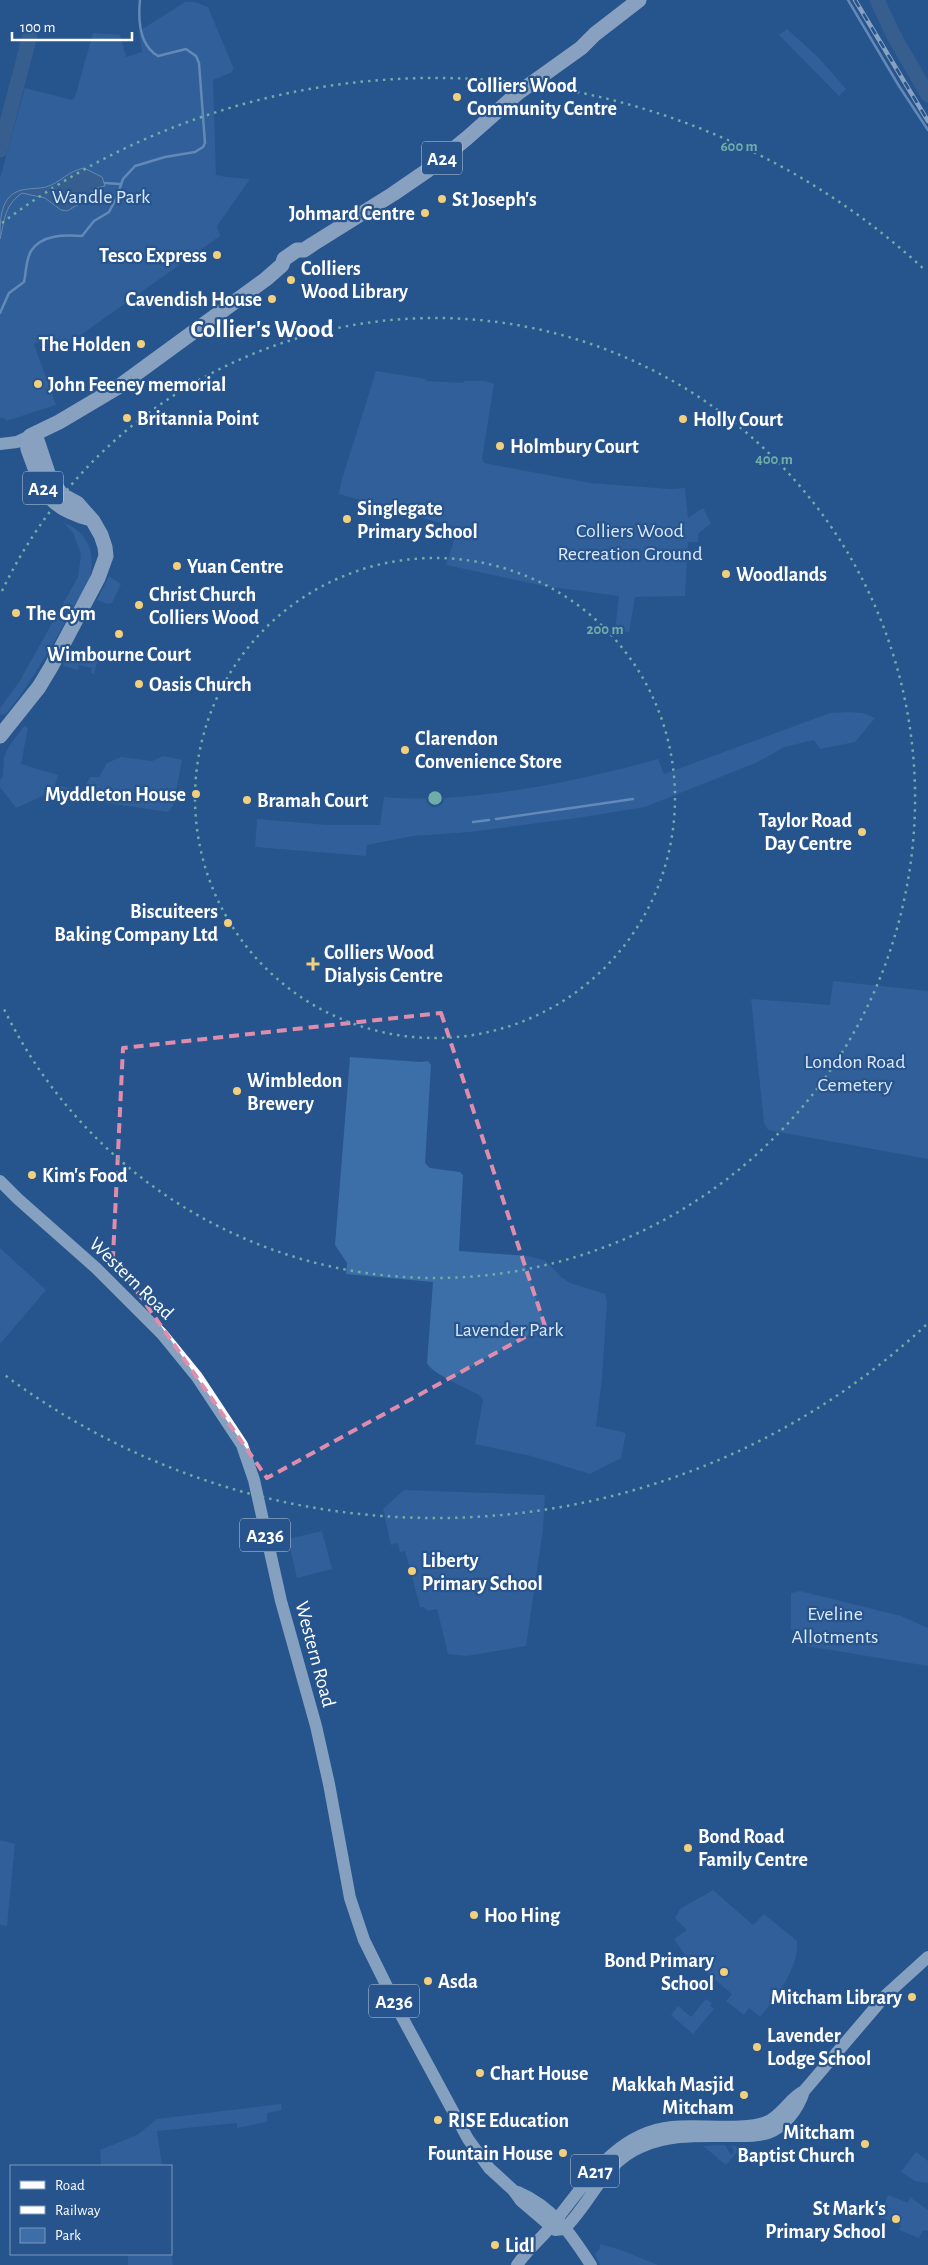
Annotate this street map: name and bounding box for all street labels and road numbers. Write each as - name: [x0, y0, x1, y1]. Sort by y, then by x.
- road number: A24: [422, 142, 462, 174]
- road number: A24: [23, 472, 63, 504]
- street label: Western Road: [85, 1234, 177, 1324]
- road number: A236: [240, 1518, 290, 1552]
- street label: Western Road: [291, 1599, 339, 1709]
- road number: A236: [369, 1984, 419, 2018]
- road number: A217: [571, 2154, 619, 2188]

